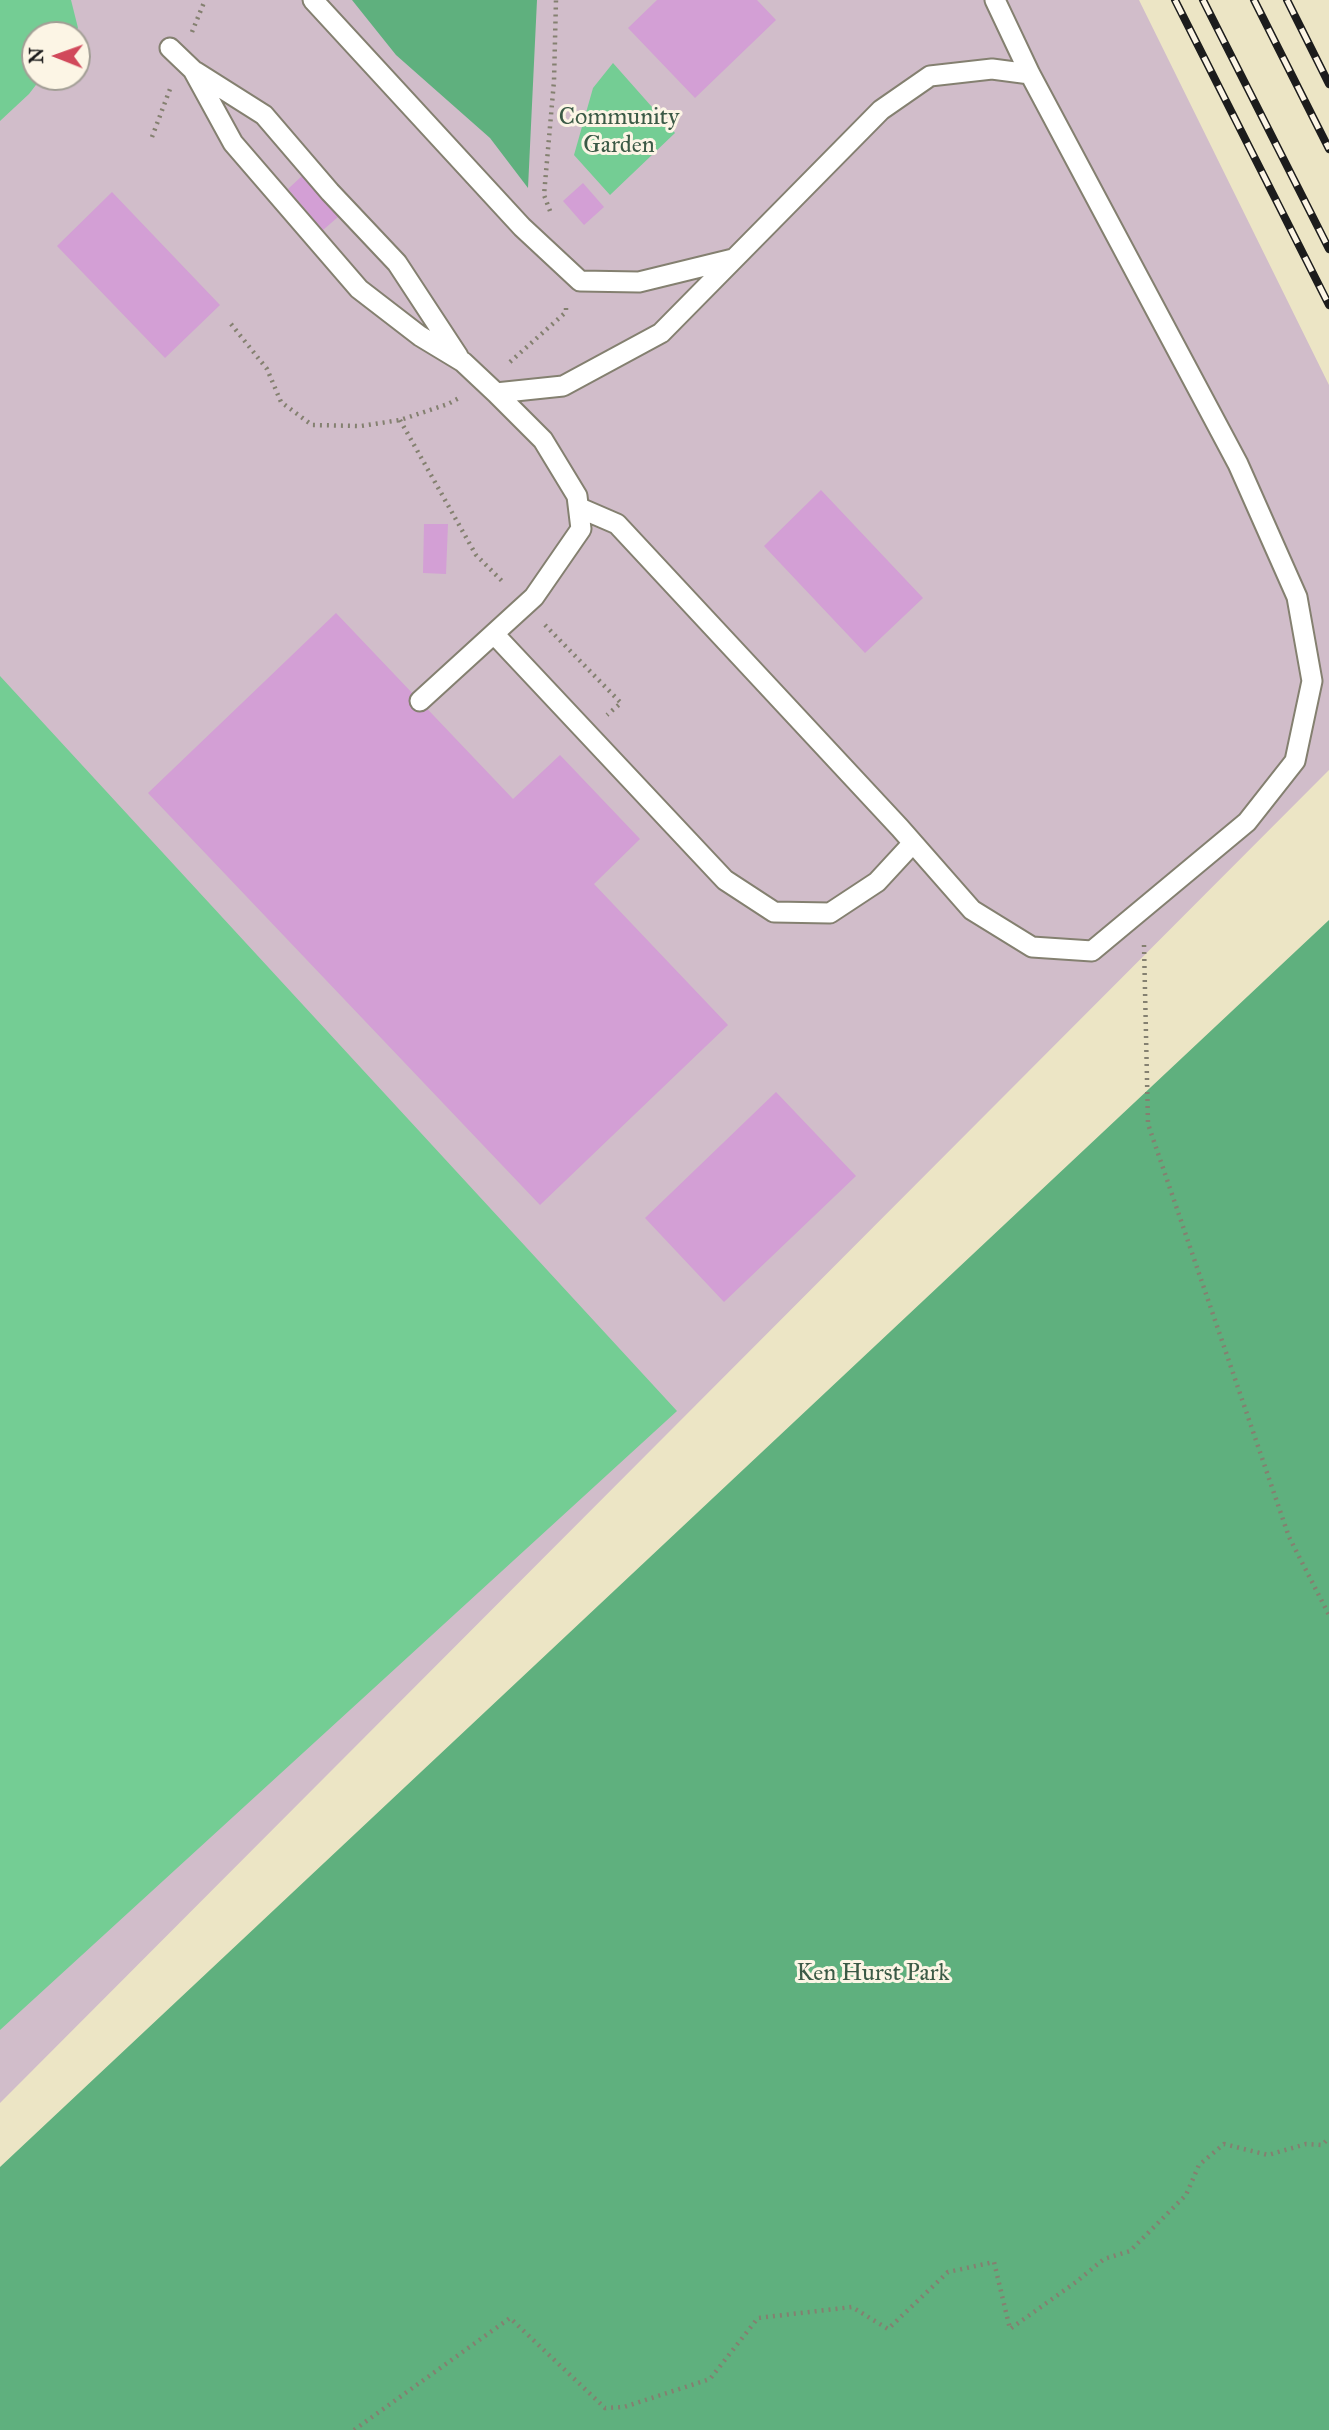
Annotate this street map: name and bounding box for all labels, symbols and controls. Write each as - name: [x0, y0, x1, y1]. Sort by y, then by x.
- north arrow: [21, 21, 91, 91]
- text: N: [25, 47, 48, 64]
- park label: Community Garden: [559, 104, 679, 160]
- park label: Ken Hurst Park: [796, 1960, 950, 1988]

